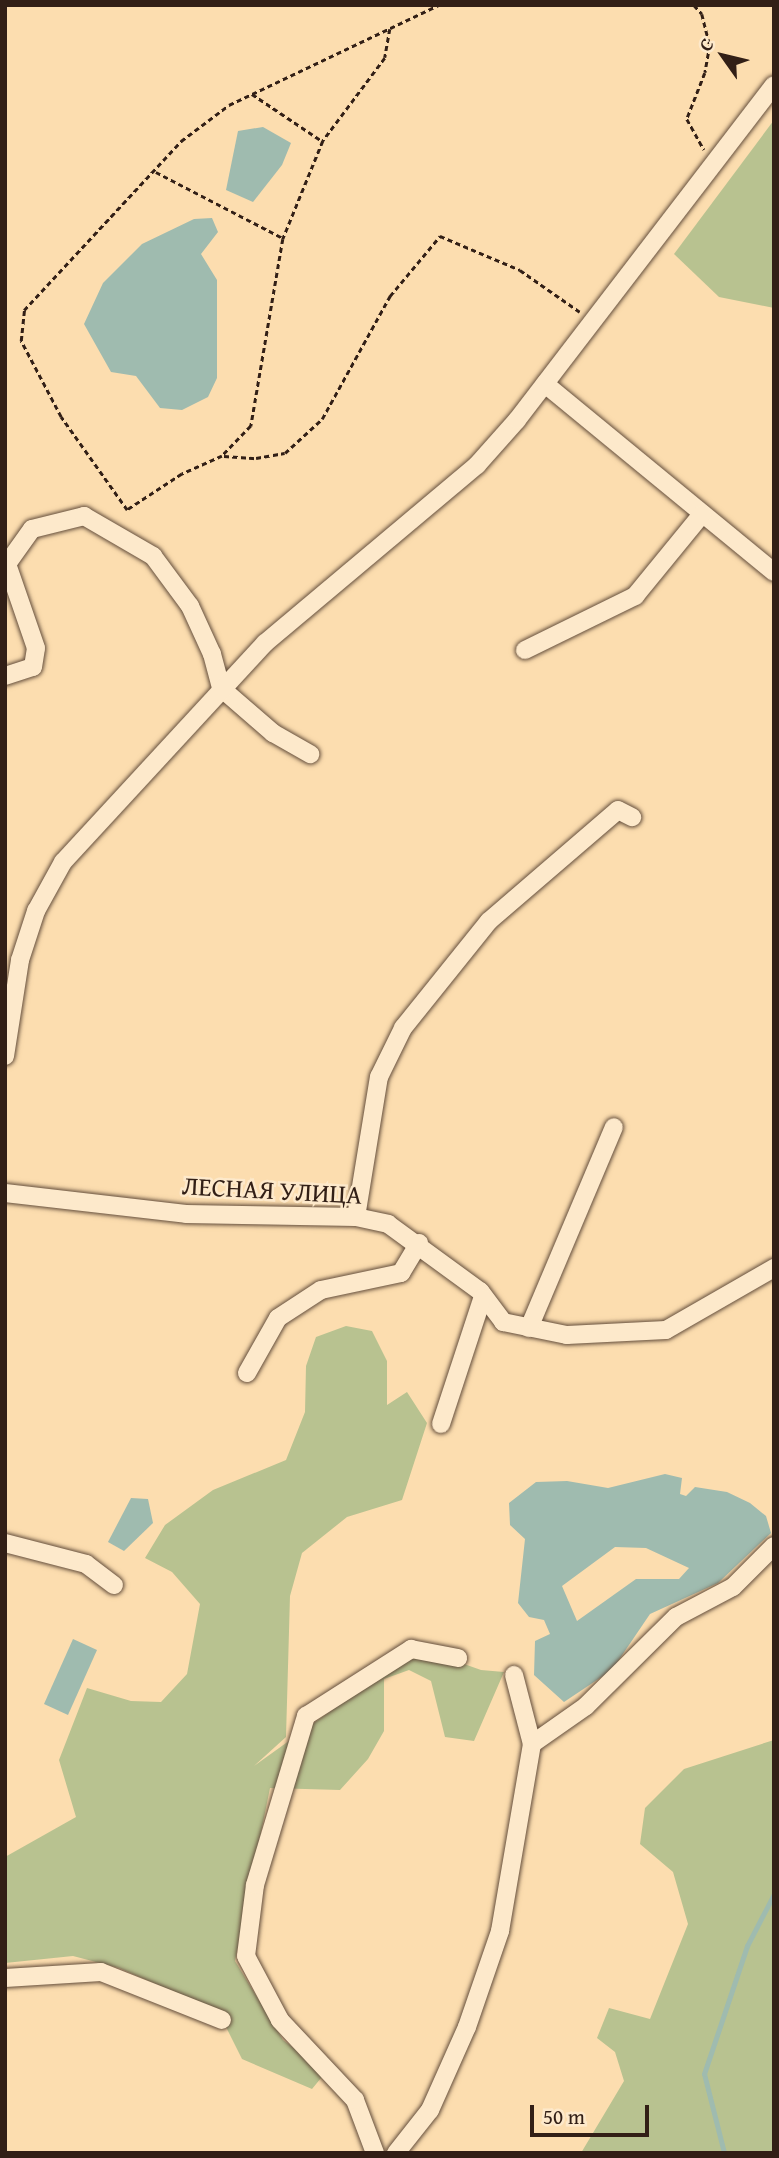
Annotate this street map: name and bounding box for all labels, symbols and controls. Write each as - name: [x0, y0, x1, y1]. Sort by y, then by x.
- north arrow: [688, 21, 758, 91]
- text: С: [691, 32, 720, 57]
- street label: ЛЕСНАЯ УЛИЦА: [181, 1170, 363, 1210]
- scale bar: [534, 2092, 653, 2136]
- text: 50 m: [543, 2101, 585, 2132]

